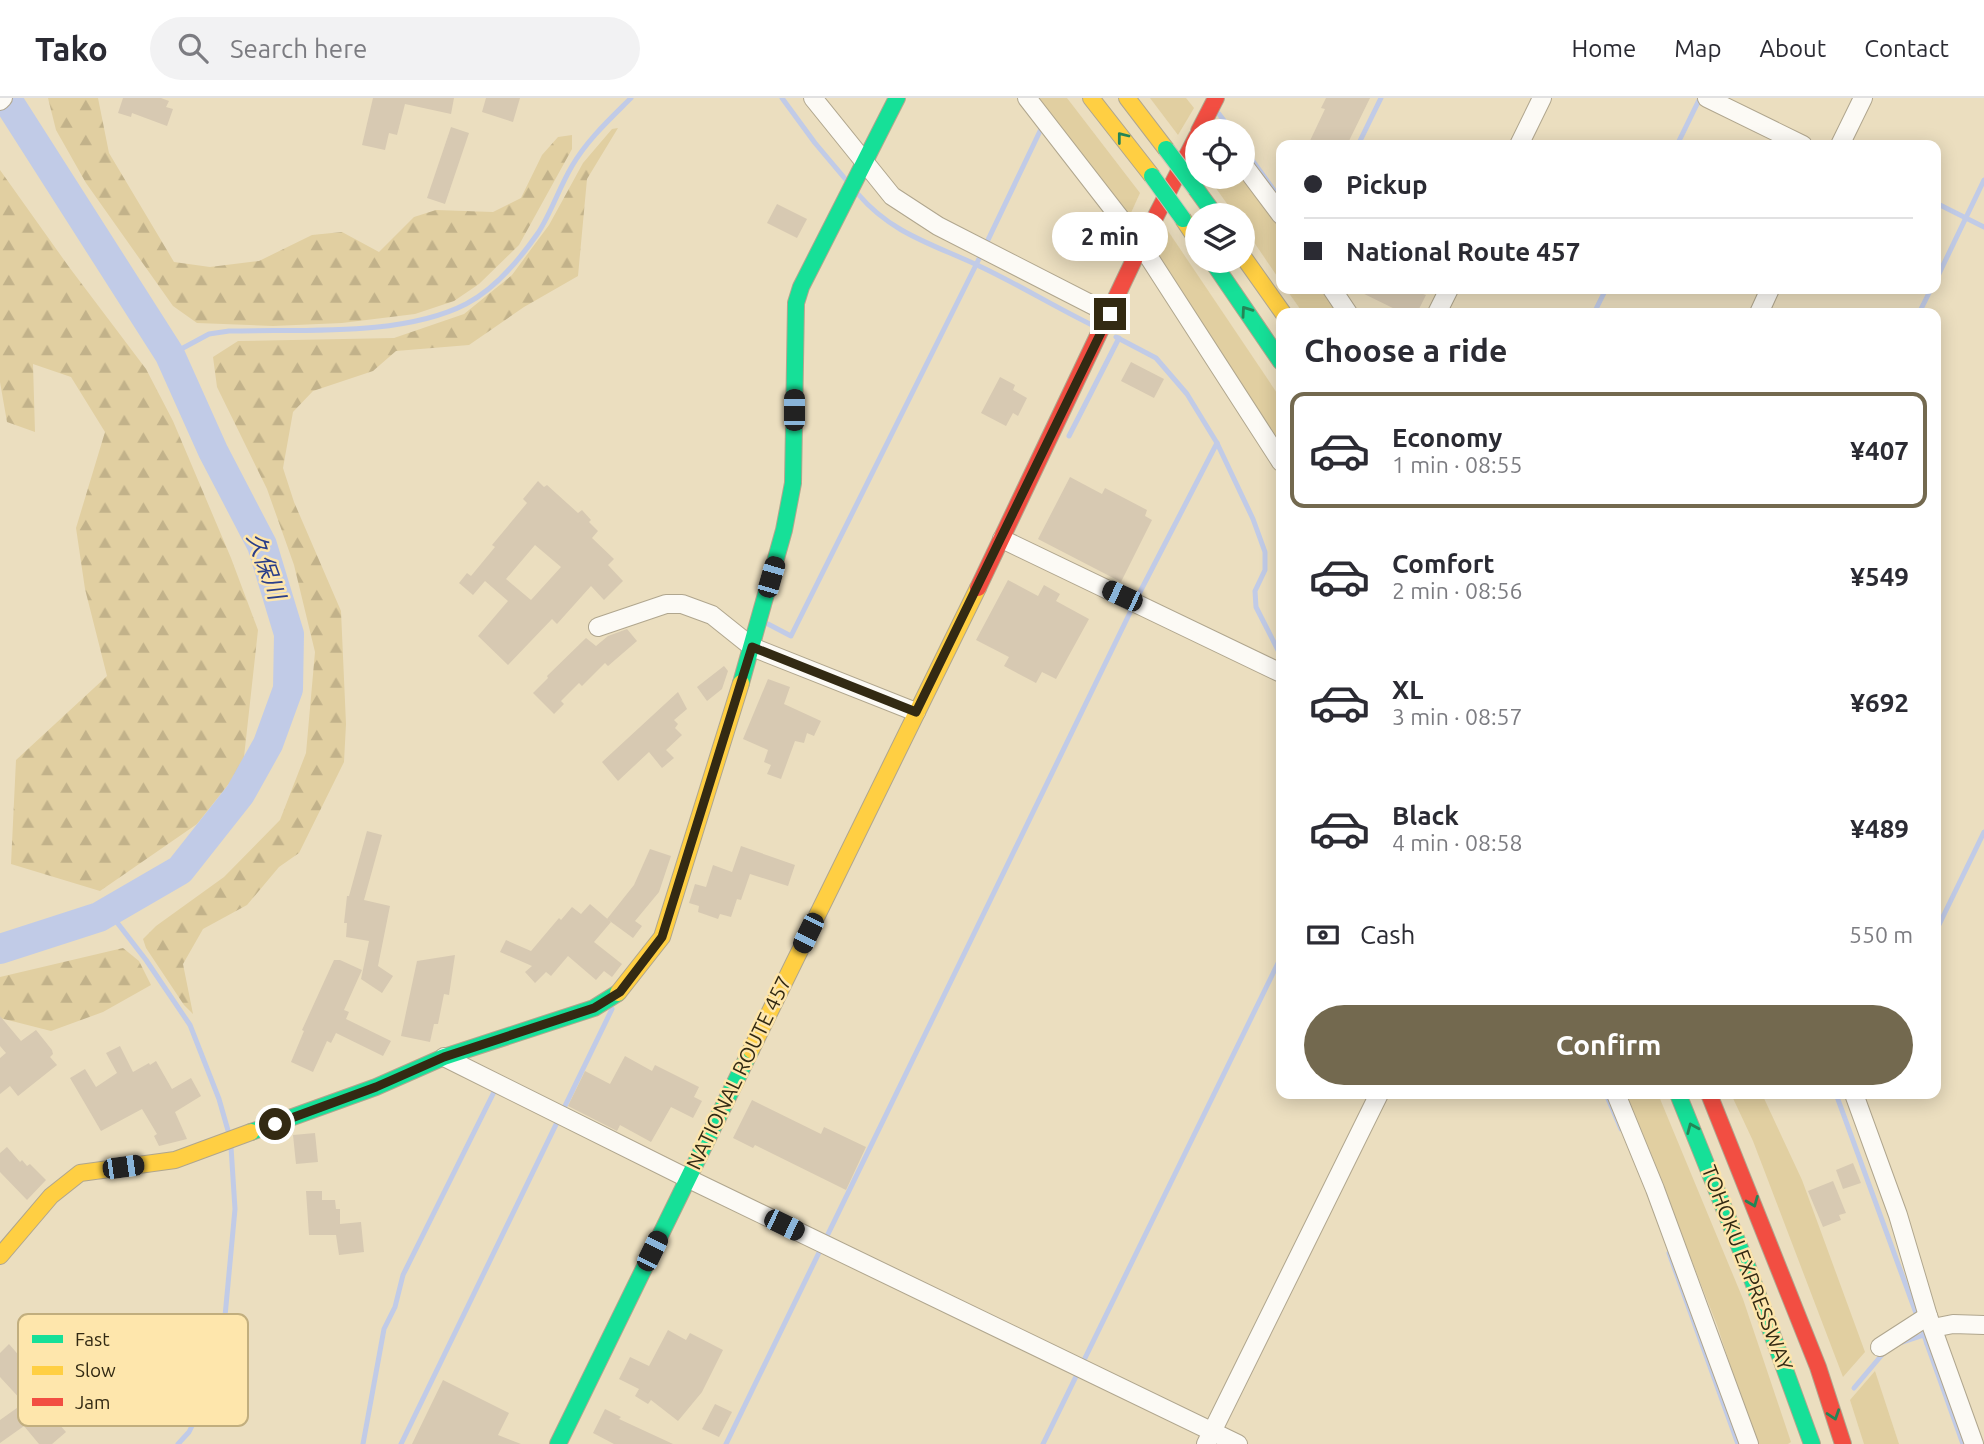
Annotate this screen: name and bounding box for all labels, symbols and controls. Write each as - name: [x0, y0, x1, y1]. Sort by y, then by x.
- search box: [150, 17, 640, 80]
- icon: search: [174, 29, 212, 67]
- text: Tako: [35, 30, 108, 67]
- text: Search here: [230, 34, 367, 63]
- text: Home: [1571, 35, 1636, 62]
- text: Map: [1674, 35, 1721, 62]
- text: About: [1759, 35, 1826, 62]
- text: Contact: [1864, 35, 1949, 62]
- map controls: [1185, 119, 1255, 273]
- button: locate: [1185, 119, 1255, 189]
- one-way arrow: [1117, 132, 1130, 145]
- text: Pickup: [1346, 170, 1428, 199]
- button: layers: [1185, 203, 1255, 273]
- callout: 2 min: [1052, 212, 1168, 262]
- text: 2 min: [1081, 224, 1139, 249]
- text: National Route 457: [1346, 237, 1580, 266]
- route end: [1094, 298, 1126, 330]
- one-way arrow: [1242, 306, 1254, 319]
- text: Choose a ride: [1304, 332, 1507, 368]
- car: [784, 389, 805, 431]
- icon: car: [1308, 419, 1371, 482]
- text: Economy: [1392, 423, 1502, 452]
- text: ¥407: [1850, 436, 1909, 465]
- text: 1 min · 08:55: [1392, 452, 1523, 477]
- water label: 久保川: [243, 529, 291, 605]
- icon: car: [1308, 545, 1371, 608]
- text: Comfort: [1392, 549, 1495, 578]
- car: [756, 554, 787, 600]
- text: ¥549: [1850, 562, 1909, 591]
- car: [1099, 578, 1146, 614]
- text: 2 min · 08:56: [1392, 578, 1523, 603]
- icon: car: [1308, 671, 1371, 734]
- text: XL: [1392, 675, 1423, 704]
- text: ¥692: [1850, 688, 1909, 717]
- text: 3 min · 08:57: [1392, 704, 1523, 729]
- icon: car: [1308, 797, 1371, 860]
- text: Black: [1392, 801, 1459, 830]
- text: ¥489: [1850, 814, 1909, 843]
- text: 4 min · 08:58: [1392, 830, 1523, 855]
- car: [790, 910, 827, 956]
- icon: cash: [1304, 916, 1342, 954]
- text: Cash: [1360, 920, 1415, 949]
- text: 550 m: [1849, 922, 1913, 947]
- street label: NATIONAL ROUTE 457: [681, 972, 795, 1173]
- button: Confirm: [1304, 1005, 1913, 1085]
- route start: [259, 1108, 291, 1140]
- one-way arrow: [1686, 1123, 1700, 1136]
- car: [101, 1154, 146, 1180]
- street label: TOHOKU EXPRESSWAY: [1698, 1162, 1798, 1374]
- one-way arrow: [1745, 1196, 1759, 1208]
- car: [761, 1206, 808, 1244]
- car: [634, 1228, 671, 1274]
- legend: [18, 1314, 248, 1426]
- text: Fast: [75, 1328, 110, 1350]
- text: Slow: [75, 1359, 116, 1381]
- text: Jam: [75, 1391, 111, 1413]
- one-way arrow: [1826, 1408, 1840, 1421]

